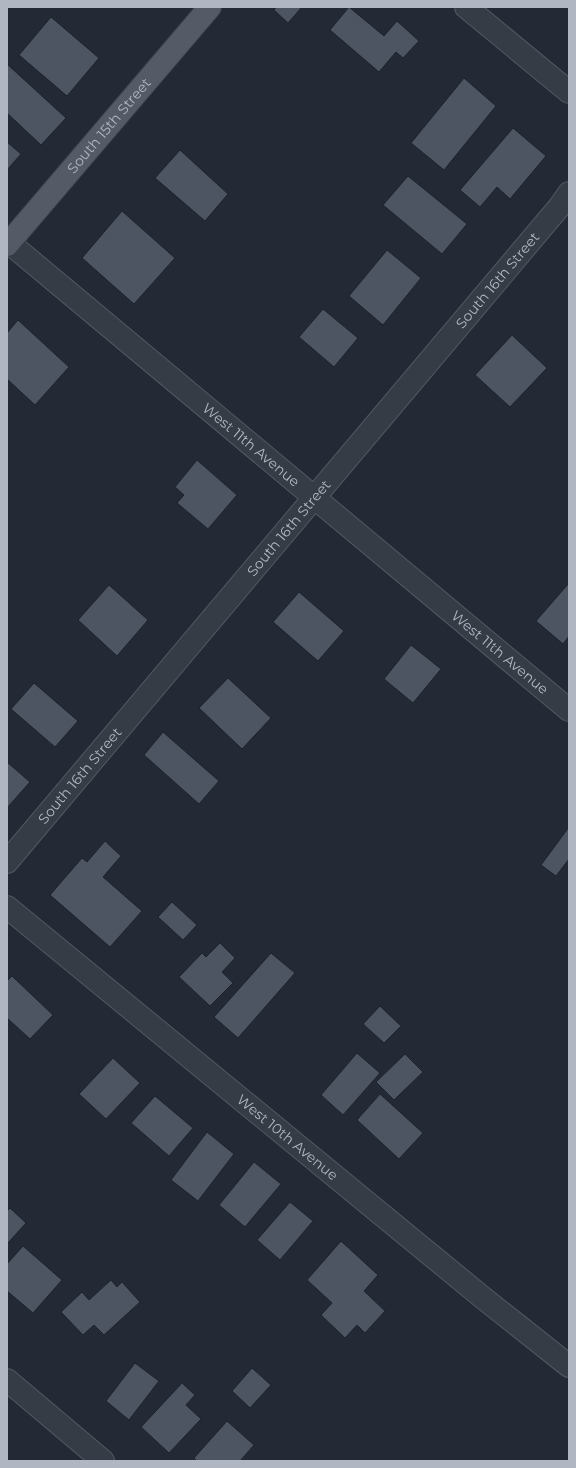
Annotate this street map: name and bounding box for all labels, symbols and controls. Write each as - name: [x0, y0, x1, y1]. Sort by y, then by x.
- street label: South 15th Street: [63, 74, 155, 177]
- street label: South 16th Street: [452, 228, 543, 332]
- street label: West 11th Avenue: [199, 399, 303, 491]
- street label: South 16th Street: [243, 476, 335, 580]
- street label: West 11th Avenue: [448, 607, 552, 698]
- street label: South 16th Street: [34, 724, 126, 827]
- street label: West 10th Avenue: [233, 1091, 342, 1184]

